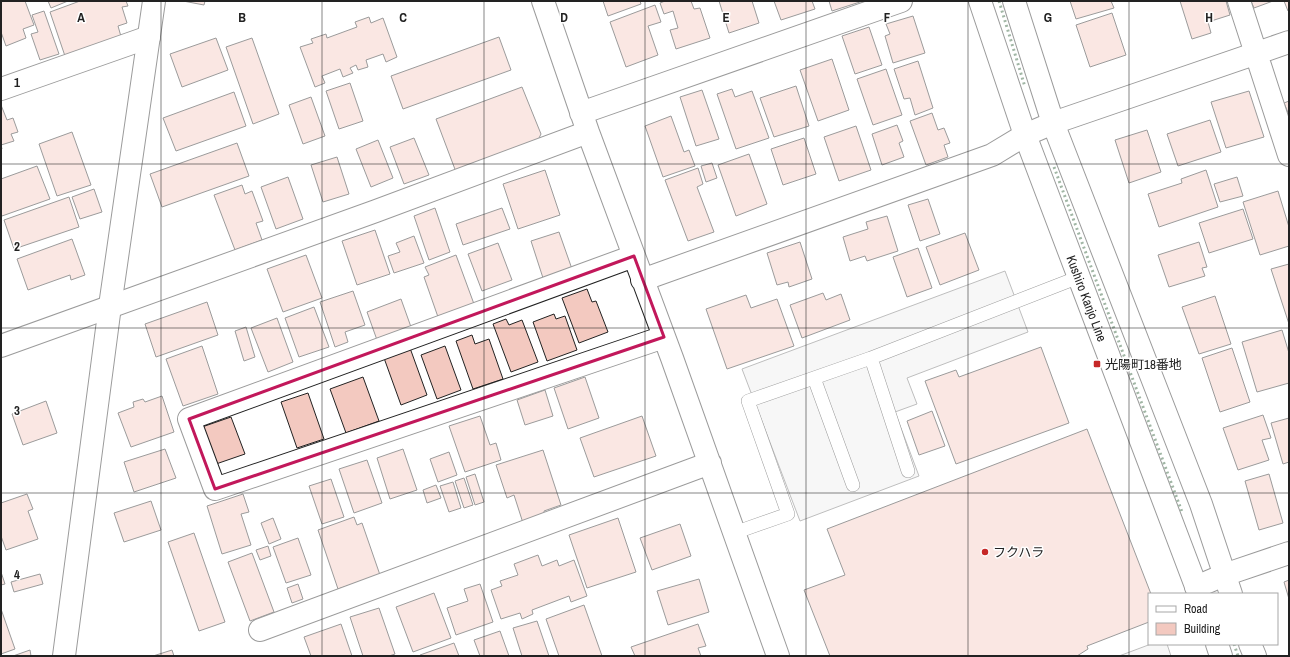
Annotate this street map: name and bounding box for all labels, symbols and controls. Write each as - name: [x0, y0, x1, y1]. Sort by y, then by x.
- text: A: [77, 9, 85, 26]
- text: B: [238, 9, 246, 26]
- text: C: [399, 9, 407, 26]
- text: D: [560, 9, 568, 26]
- text: E: [722, 9, 730, 26]
- text: F: [884, 9, 891, 26]
- text: G: [1044, 9, 1052, 26]
- text: H: [1205, 9, 1213, 26]
- text: 1: [14, 74, 20, 91]
- text: 2: [14, 238, 20, 255]
- street label: Kushiro Kanjo Line: [1062, 253, 1111, 344]
- place label: 光陽町18番地: [1105, 356, 1182, 373]
- marker: 光陽町18番地: [1092, 359, 1102, 369]
- text: 3: [14, 402, 20, 419]
- place label: フクハラ: [993, 544, 1044, 561]
- marker: フクハラ: [980, 547, 990, 557]
- text: 4: [14, 566, 20, 583]
- legend: [1148, 593, 1278, 645]
- text: Road: [1184, 601, 1208, 617]
- text: Building: [1184, 621, 1221, 637]

